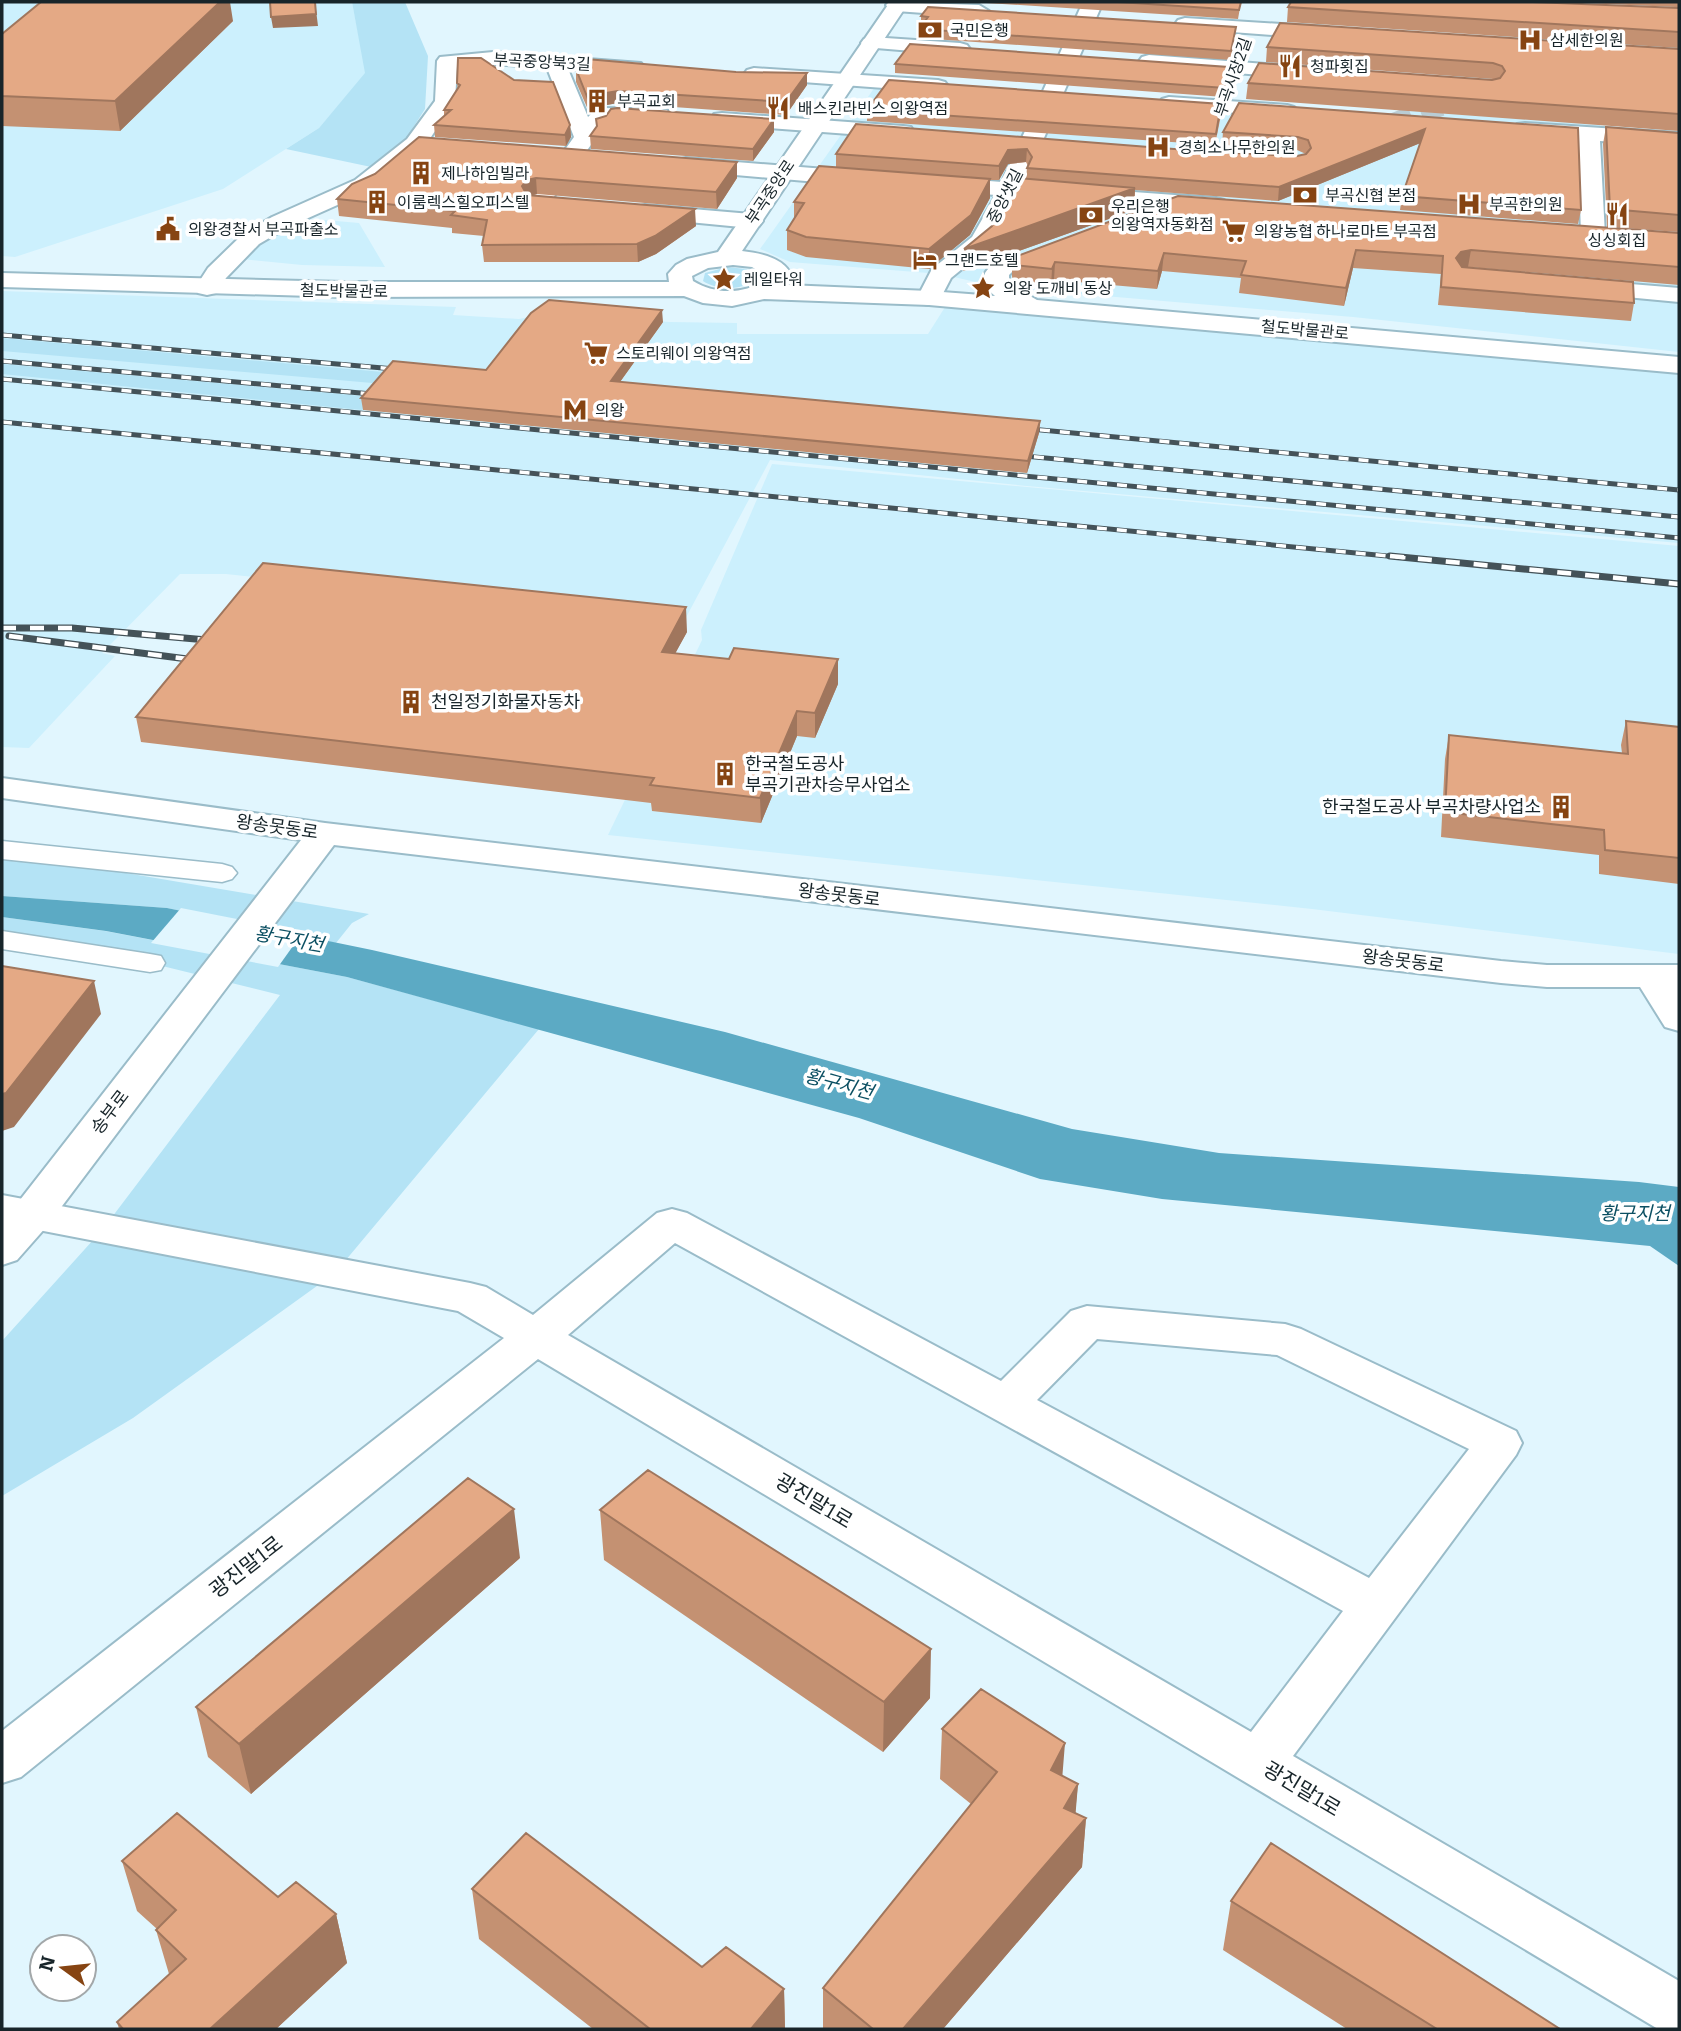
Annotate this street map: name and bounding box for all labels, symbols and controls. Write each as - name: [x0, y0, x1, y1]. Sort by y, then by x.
- bank icon: 국민은행: [916, 16, 944, 44]
- place label: 국민은행: [950, 21, 1009, 40]
- hospital icon: 삼세한의원: [1516, 26, 1544, 54]
- place label: 삼세한의원: [1550, 31, 1624, 50]
- street label: 부곡시장2길: [1211, 35, 1255, 119]
- street label: 부곡중앙북3길: [493, 50, 591, 74]
- restaurant icon: 청파횟집: [1276, 52, 1304, 80]
- place label: 청파횟집: [1310, 57, 1369, 76]
- building icon: 부곡교회: [583, 87, 611, 115]
- place label: 부곡교회: [617, 92, 676, 111]
- restaurant icon: 배스킨라빈스 의왕역점: [764, 94, 792, 122]
- place label: 배스킨라빈스 의왕역점: [798, 99, 948, 118]
- hospital icon: 경희소나무한의원: [1144, 133, 1172, 161]
- place label: 경희소나무한의원: [1178, 138, 1296, 157]
- street label: 부곡중앙로: [742, 156, 799, 228]
- building icon: 제나하임빌라: [407, 159, 435, 187]
- place label: 제나하임빌라: [441, 164, 530, 183]
- street label: 중앙샛길: [983, 165, 1027, 227]
- bank icon: 부곡신협 본점: [1291, 181, 1319, 209]
- place label: 부곡신협 본점: [1325, 186, 1417, 205]
- building icon: 이룸렉스힐오피스텔: [363, 188, 391, 216]
- hospital icon: 부곡한의원: [1455, 190, 1483, 218]
- place label: 이룸렉스힐오피스텔: [397, 193, 529, 212]
- place label: 부곡한의원: [1489, 195, 1563, 214]
- place label: 우리은행 의왕역자동화점: [1111, 197, 1214, 234]
- restaurant icon: 싱싱회집: [1603, 200, 1631, 228]
- bank icon: 우리은행 의왕역자동화점: [1077, 201, 1105, 229]
- public building icon: 의왕경찰서 부곡파출소: [154, 215, 182, 243]
- supermarket icon: 의왕농협 하나로마트 부곡점: [1220, 217, 1248, 245]
- place label: 의왕경찰서 부곡파출소: [188, 220, 338, 239]
- place label: 의왕농협 하나로마트 부곡점: [1254, 222, 1437, 241]
- place label: 싱싱회집: [1588, 231, 1646, 250]
- hotel icon: 그랜드호텔: [911, 246, 939, 274]
- place label: 그랜드호텔: [945, 251, 1019, 270]
- place icon: 레일타워: [710, 265, 738, 293]
- place label: 레일타워: [744, 270, 803, 289]
- place icon: 의왕 도깨비 동상: [969, 274, 997, 302]
- place label: 의왕 도깨비 동상: [1003, 279, 1113, 298]
- street label: 철도박물관로: [300, 281, 389, 301]
- street label: 철도박물관로: [1260, 317, 1350, 343]
- supermarket icon: 스토리웨이 의왕역점: [582, 339, 610, 367]
- place label: 스토리웨이 의왕역점: [616, 344, 752, 363]
- metro station icon: 의왕: [561, 396, 589, 424]
- place label: 의왕: [595, 401, 625, 420]
- building icon: 천일정기화물자동차: [397, 688, 425, 716]
- place label: 천일정기화물자동차: [431, 691, 580, 713]
- place label: 한국철도공사 부곡기관차승무사업소: [745, 753, 911, 796]
- building icon: 한국철도공사 부곡기관차승무사업소: [711, 760, 739, 788]
- building icon: 한국철도공사 부곡차량사업소: [1547, 793, 1575, 821]
- place label: 한국철도공사 부곡차량사업소: [1322, 796, 1541, 818]
- street label: 왕송못동로: [234, 810, 320, 844]
- street label: 왕송못동로: [797, 879, 881, 911]
- water label: 황구지천: [253, 922, 327, 957]
- street label: 왕송못동로: [1361, 945, 1445, 977]
- water label: 황구지천: [802, 1064, 877, 1105]
- street label: 송부로: [86, 1086, 134, 1138]
- water label: 황구지천: [1600, 1202, 1671, 1225]
- street label: 광진말1로: [771, 1468, 857, 1534]
- street label: 광진말1로: [204, 1530, 288, 1604]
- street label: 광진말1로: [1259, 1756, 1345, 1822]
- north arrow: [28, 1933, 98, 2003]
- text: N: [34, 1953, 60, 1974]

